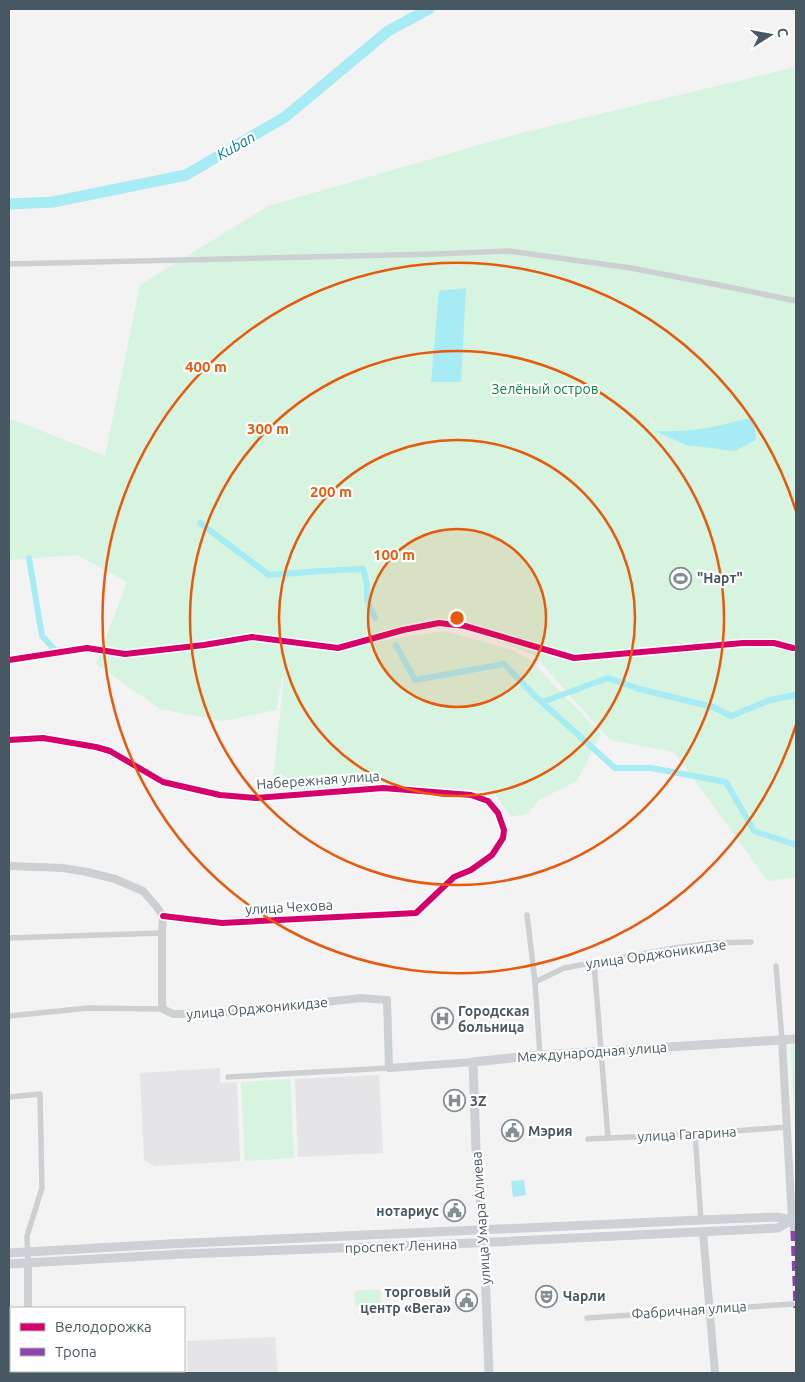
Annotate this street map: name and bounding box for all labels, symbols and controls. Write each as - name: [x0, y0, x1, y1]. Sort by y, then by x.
- north arrow: [745, 10, 795, 60]
- text: С: [774, 27, 791, 38]
- water label: Kuban: [214, 128, 258, 163]
- text: 400 m: [185, 358, 227, 375]
- park label: Зелёный остров: [492, 381, 598, 397]
- text: 300 m: [247, 420, 289, 437]
- text: 200 m: [310, 483, 352, 500]
- text: 100 m: [373, 546, 415, 563]
- sports icon: "Нарт": [669, 566, 693, 590]
- place label: "Нарт": [697, 570, 743, 586]
- centre of rings: [448, 609, 466, 627]
- street label: Набережная улица: [256, 768, 380, 792]
- street label: улица Чехова: [245, 897, 333, 917]
- street label: улица Орджоникидзе: [585, 936, 727, 972]
- street label: улица Орджоникидзе: [186, 994, 328, 1022]
- place label: Городская больница: [458, 1003, 530, 1035]
- hospital icon: Городская больница: [430, 1007, 454, 1031]
- street label: Международная улица: [516, 1039, 668, 1065]
- hospital icon: 3Z: [442, 1089, 466, 1113]
- place label: 3Z: [470, 1093, 486, 1109]
- public building icon: Мэрия: [500, 1119, 524, 1143]
- place label: Мэрия: [528, 1123, 573, 1139]
- street label: улица Гагарина: [637, 1123, 737, 1145]
- street label: улица Умара Алиева: [468, 1151, 494, 1285]
- public building icon: нотариус: [443, 1199, 467, 1223]
- place label: нотариус: [376, 1203, 439, 1219]
- street label: проспект Ленина: [344, 1236, 458, 1256]
- place label: торговый центр «Вега»: [360, 1284, 451, 1316]
- theatre icon: Чарли: [535, 1284, 559, 1308]
- public building icon: торговый центр «Вега»: [455, 1288, 479, 1312]
- place label: Чарли: [563, 1288, 606, 1304]
- street label: Фабричная улица: [631, 1298, 747, 1322]
- legend: [10, 1307, 185, 1372]
- text: Велодорожка: [55, 1318, 152, 1335]
- text: Тропа: [55, 1343, 97, 1360]

